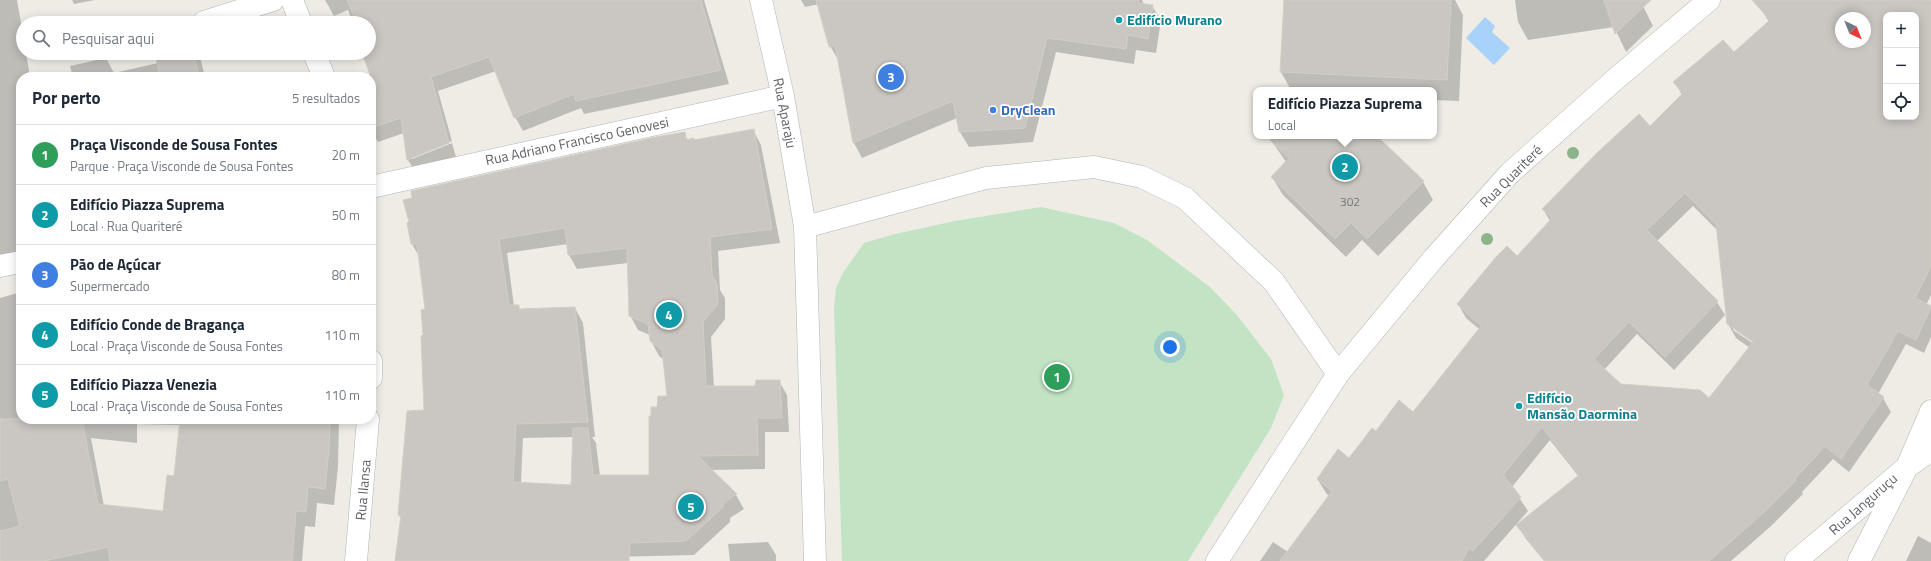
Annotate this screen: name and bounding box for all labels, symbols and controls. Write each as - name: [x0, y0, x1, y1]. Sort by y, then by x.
- place label: Edifício Murano: [1127, 9, 1222, 30]
- north arrow: [1835, 12, 1871, 48]
- map controls: [1883, 12, 1919, 120]
- button: +: [1883, 12, 1919, 48]
- marker: Edifício Murano: [1114, 15, 1124, 25]
- search box: [16, 16, 376, 60]
- icon: search: [30, 27, 52, 49]
- text: Pesquisar aqui: [62, 27, 154, 50]
- button: −: [1883, 48, 1919, 84]
- pin: 3: [878, 62, 904, 92]
- street label: Rua Aparaju: [768, 76, 803, 150]
- button: locate: [1883, 84, 1919, 120]
- text: Por perto: [32, 85, 101, 111]
- popup: [1253, 87, 1437, 139]
- text: 5 resultados: [292, 88, 360, 108]
- text: Edifício Piazza Suprema: [1268, 92, 1422, 115]
- place label: DryClean: [1001, 99, 1056, 120]
- marker: DryClean: [988, 105, 998, 115]
- street label: Rua Adriano Francisco Genovesi: [483, 111, 671, 170]
- text: Local: [1268, 115, 1296, 135]
- text: Praça Visconde de Sousa Fontes: [70, 133, 278, 156]
- street label: Rua Quariteré: [1474, 139, 1547, 212]
- text: 1: [41, 145, 49, 165]
- text: 20 m: [332, 145, 360, 165]
- pin: 2: [1332, 152, 1358, 182]
- text: Parque · Praça Visconde de Sousa Fontes: [70, 156, 293, 176]
- house number: 302: [1340, 192, 1360, 211]
- text: Edifício Piazza Suprema: [70, 193, 224, 216]
- text: 2: [41, 205, 49, 225]
- text: 50 m: [332, 205, 360, 225]
- text: Local · Rua Quariteré: [70, 216, 182, 236]
- text: Pão de Açúcar: [70, 253, 161, 276]
- text: 3: [41, 265, 49, 285]
- text: 80 m: [332, 265, 360, 285]
- text: Supermercado: [70, 276, 150, 296]
- pin: 4: [656, 300, 682, 330]
- text: Edifício Conde de Bragança: [70, 313, 245, 336]
- text: 4: [41, 325, 49, 345]
- text: 110 m: [324, 325, 360, 345]
- text: Local · Praça Visconde de Sousa Fontes: [70, 336, 283, 356]
- your location: [1160, 337, 1180, 357]
- pin: 1: [1044, 362, 1070, 392]
- text: Edifício Piazza Venezia: [70, 373, 217, 396]
- text: 5: [41, 385, 49, 405]
- text: 110 m: [324, 385, 360, 405]
- place label: Edifício Mansão Daormina: [1527, 387, 1637, 424]
- text: Local · Praça Visconde de Sousa Fontes: [70, 396, 283, 416]
- marker: Edifício Mansão Daormina: [1514, 401, 1524, 411]
- street label: Rua Ilansa: [349, 459, 376, 521]
- street label: Rua Janguruçu: [1824, 468, 1902, 539]
- pin: 5: [678, 492, 704, 522]

